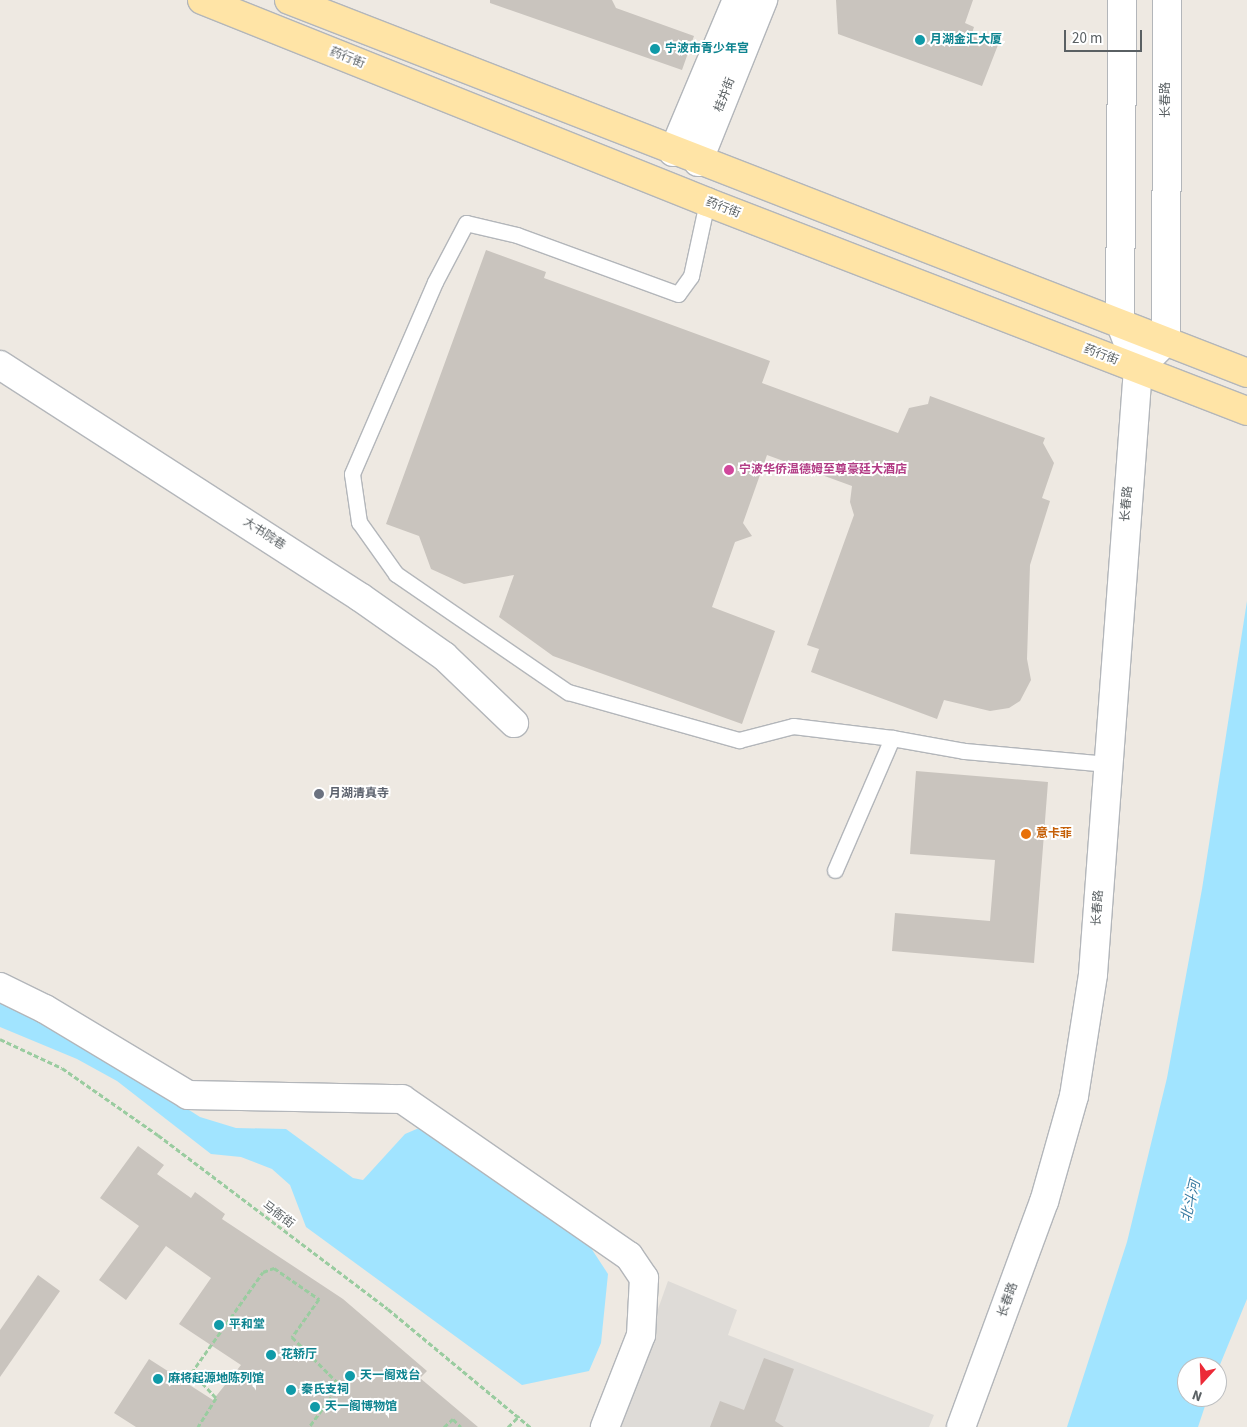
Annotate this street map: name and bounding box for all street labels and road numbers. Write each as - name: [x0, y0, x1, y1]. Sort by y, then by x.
- street label: 药行街: [328, 45, 366, 71]
- street label: 桂井街: [712, 76, 738, 114]
- street label: 长春路: [1159, 82, 1173, 118]
- street label: 药行街: [704, 195, 742, 221]
- street label: 药行街: [1082, 342, 1120, 368]
- street label: 长春路: [1118, 485, 1136, 523]
- street label: 大书院巷: [240, 515, 288, 553]
- street label: 长春路: [1090, 890, 1106, 926]
- street label: 马衙街: [259, 1198, 297, 1232]
- street label: 长春路: [995, 1281, 1021, 1319]

